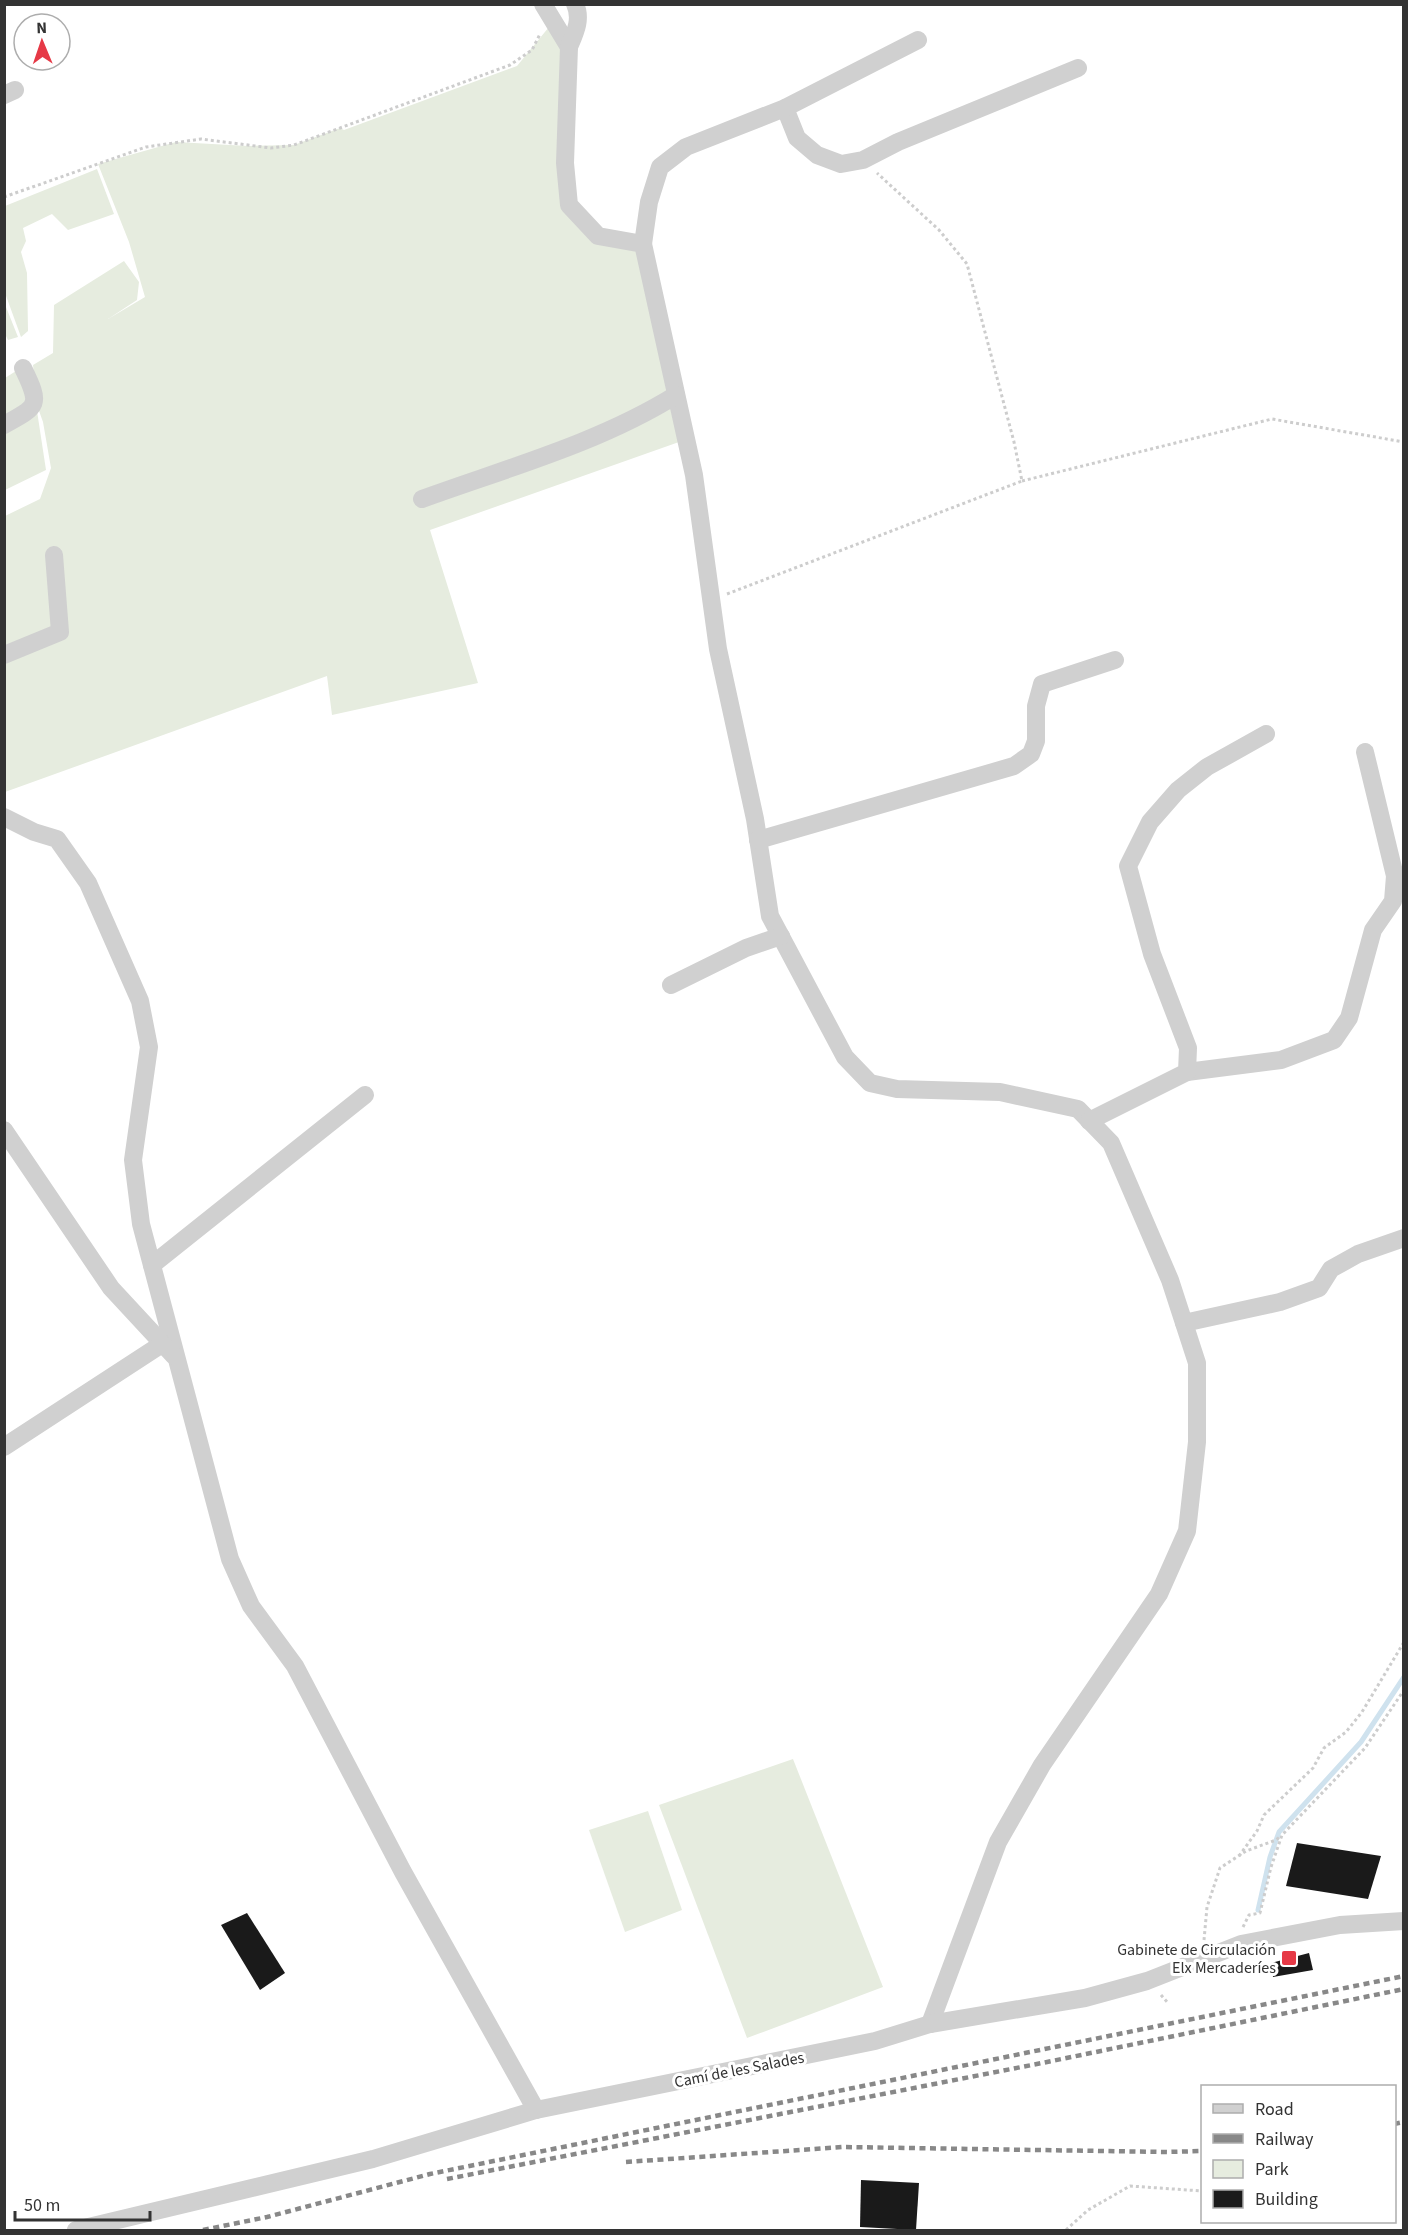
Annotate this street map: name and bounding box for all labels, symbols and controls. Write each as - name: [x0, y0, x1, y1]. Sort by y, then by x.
- north arrow: [12, 12, 72, 72]
- text: N: [36, 17, 47, 39]
- place label: Gabinete de Circulación Elx Mercaderíes: [1117, 1939, 1276, 1979]
- marker: Gabinete de Circulación Elx Mercaderíes: [1280, 1949, 1298, 1967]
- street label: Camí de les Salades: [672, 2047, 806, 2093]
- legend: [1201, 2085, 1396, 2223]
- text: Road: [1255, 2097, 1294, 2122]
- text: Railway: [1255, 2127, 1314, 2152]
- text: Park: [1255, 2157, 1289, 2182]
- scale bar: [15, 2184, 150, 2222]
- text: Building: [1255, 2187, 1318, 2212]
- text: 50 m: [24, 2193, 60, 2218]

